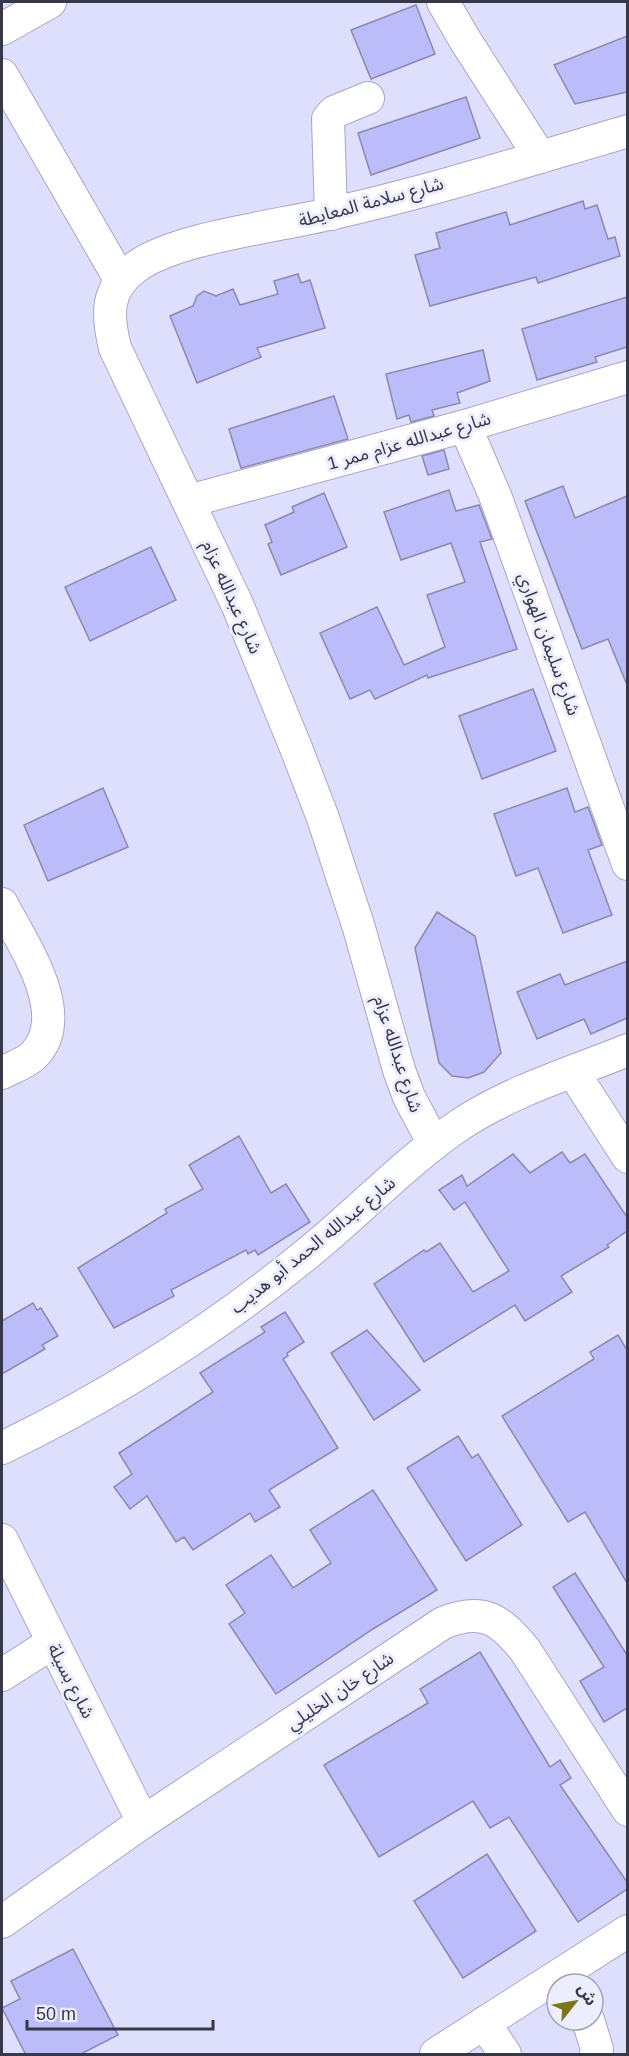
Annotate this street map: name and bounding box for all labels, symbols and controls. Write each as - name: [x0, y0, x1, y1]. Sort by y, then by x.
- street label: شارع سلامة المعايطة: [296, 173, 447, 235]
- street label: شارع عبدالله عزام ممر 1: [325, 408, 494, 478]
- street label: شارع عبدالله عزام: [194, 537, 266, 658]
- street label: شارع سليمان الهواري: [510, 570, 584, 719]
- street label: شارع عبدالله عزام: [366, 993, 426, 1116]
- street label: شارع عبدالله الحمد أبو هديب: [226, 1171, 402, 1321]
- street label: شارع بسيلة: [40, 1640, 98, 1723]
- street label: شارع خان الخليلي: [283, 1648, 399, 1737]
- north arrow: [545, 1972, 605, 2032]
- text: ش: [574, 1981, 600, 2009]
- scale bar: [27, 1993, 213, 2031]
- text: 50 m: [36, 2004, 76, 2024]

